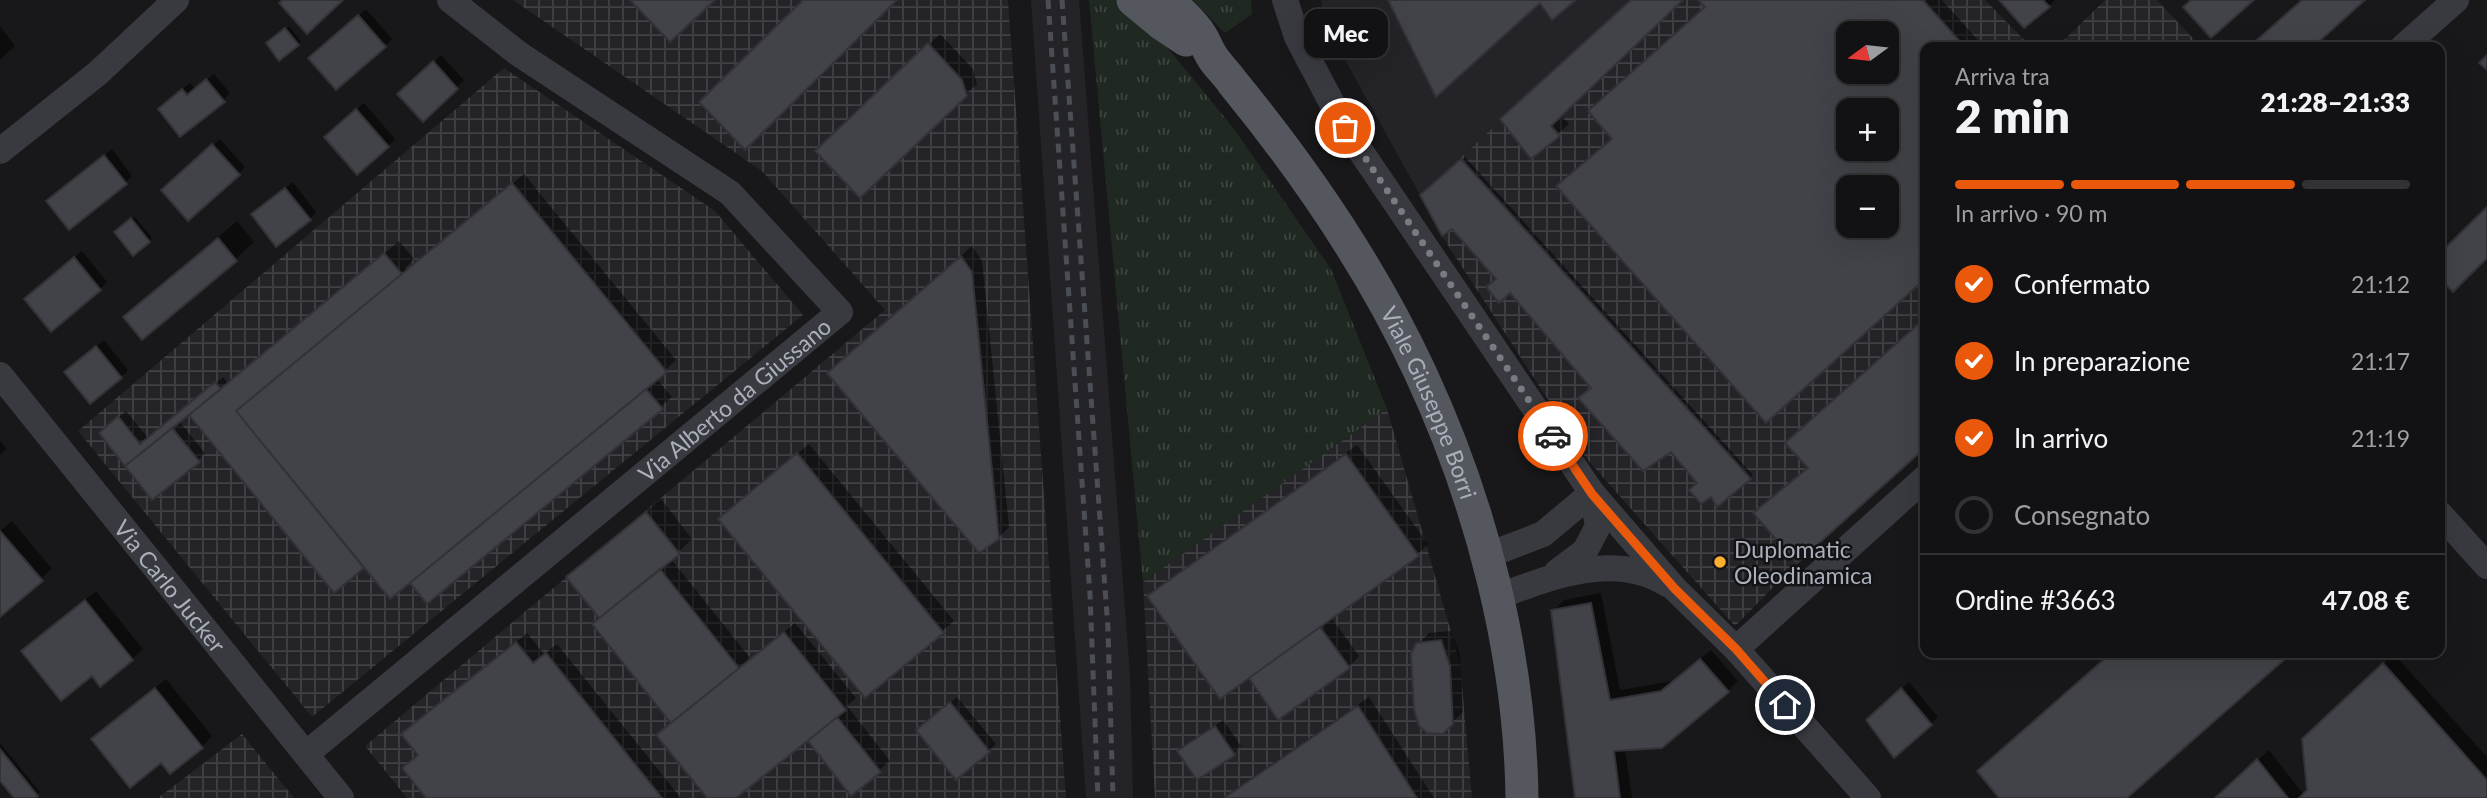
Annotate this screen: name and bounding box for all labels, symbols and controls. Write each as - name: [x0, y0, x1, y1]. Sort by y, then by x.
- callout: Mec: [1303, 9, 1387, 58]
- text: Mec: [1323, 19, 1369, 47]
- north arrow: [1836, 21, 1899, 84]
- map controls: [1836, 21, 1899, 238]
- text: Arriva tra: [1955, 62, 2050, 90]
- text: 21:28–21:33: [2260, 86, 2410, 118]
- text: 2 min: [1955, 88, 2070, 143]
- pin: [1315, 98, 1375, 158]
- button: +: [1836, 98, 1899, 161]
- icon: bag: [1326, 109, 1364, 147]
- button: −: [1836, 175, 1899, 238]
- text: In arrivo · 90 m: [1955, 199, 2108, 227]
- icon: check: [1955, 265, 1993, 303]
- text: Confermato: [2014, 268, 2150, 300]
- text: 21:12: [2351, 270, 2410, 298]
- street label: Viale Giuseppe Borri: [1375, 301, 1483, 502]
- street label: Via Alberto da Giussano: [632, 312, 836, 487]
- icon: check: [1955, 342, 1993, 380]
- text: In preparazione: [2014, 345, 2190, 377]
- text: 21:17: [2351, 347, 2410, 375]
- courier: [1518, 401, 1588, 471]
- icon: car: [1534, 417, 1572, 455]
- icon: check: [1955, 419, 1993, 457]
- text: In arrivo: [2014, 422, 2108, 454]
- text: 21:19: [2351, 424, 2410, 452]
- text: Consegnato: [2014, 499, 2150, 531]
- street label: Via Carlo Jucker: [108, 514, 232, 658]
- place label: Duplomatic Oleodinamica: [1734, 535, 1872, 589]
- marker: Duplomatic Oleodinamica: [1712, 554, 1728, 570]
- text: Ordine #3663: [1955, 584, 2116, 616]
- text: 47.08 €: [2322, 584, 2410, 616]
- pin: [1755, 675, 1815, 735]
- icon: home: [1766, 686, 1804, 724]

